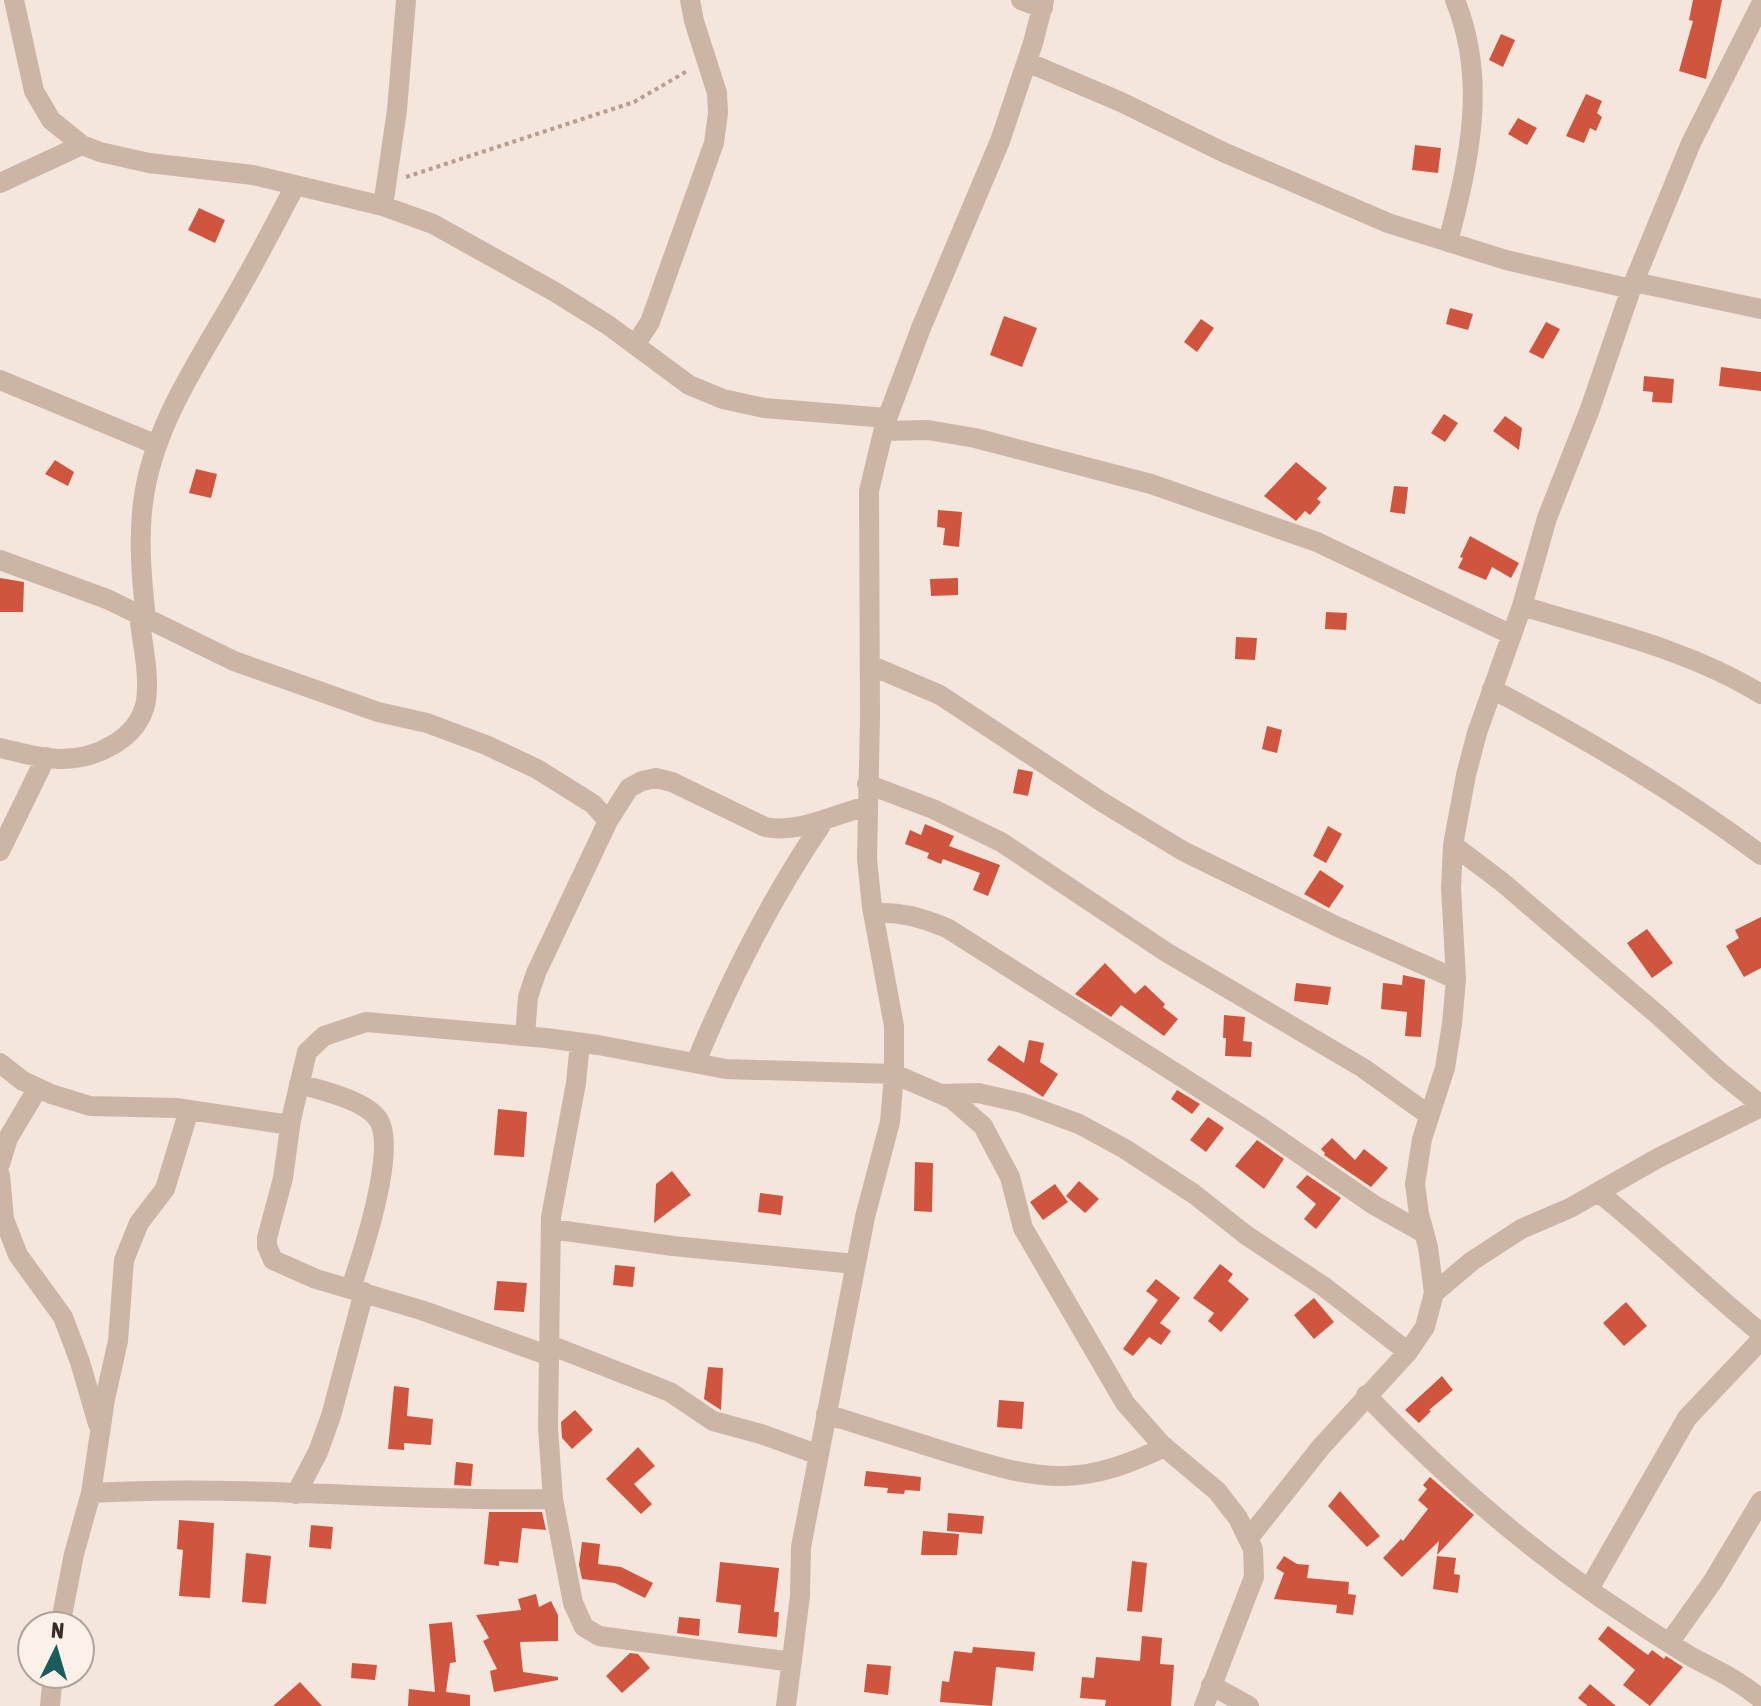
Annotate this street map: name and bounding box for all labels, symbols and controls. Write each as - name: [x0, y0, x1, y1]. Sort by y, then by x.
- north arrow: [16, 1610, 96, 1690]
- text: N: [50, 1617, 65, 1644]

